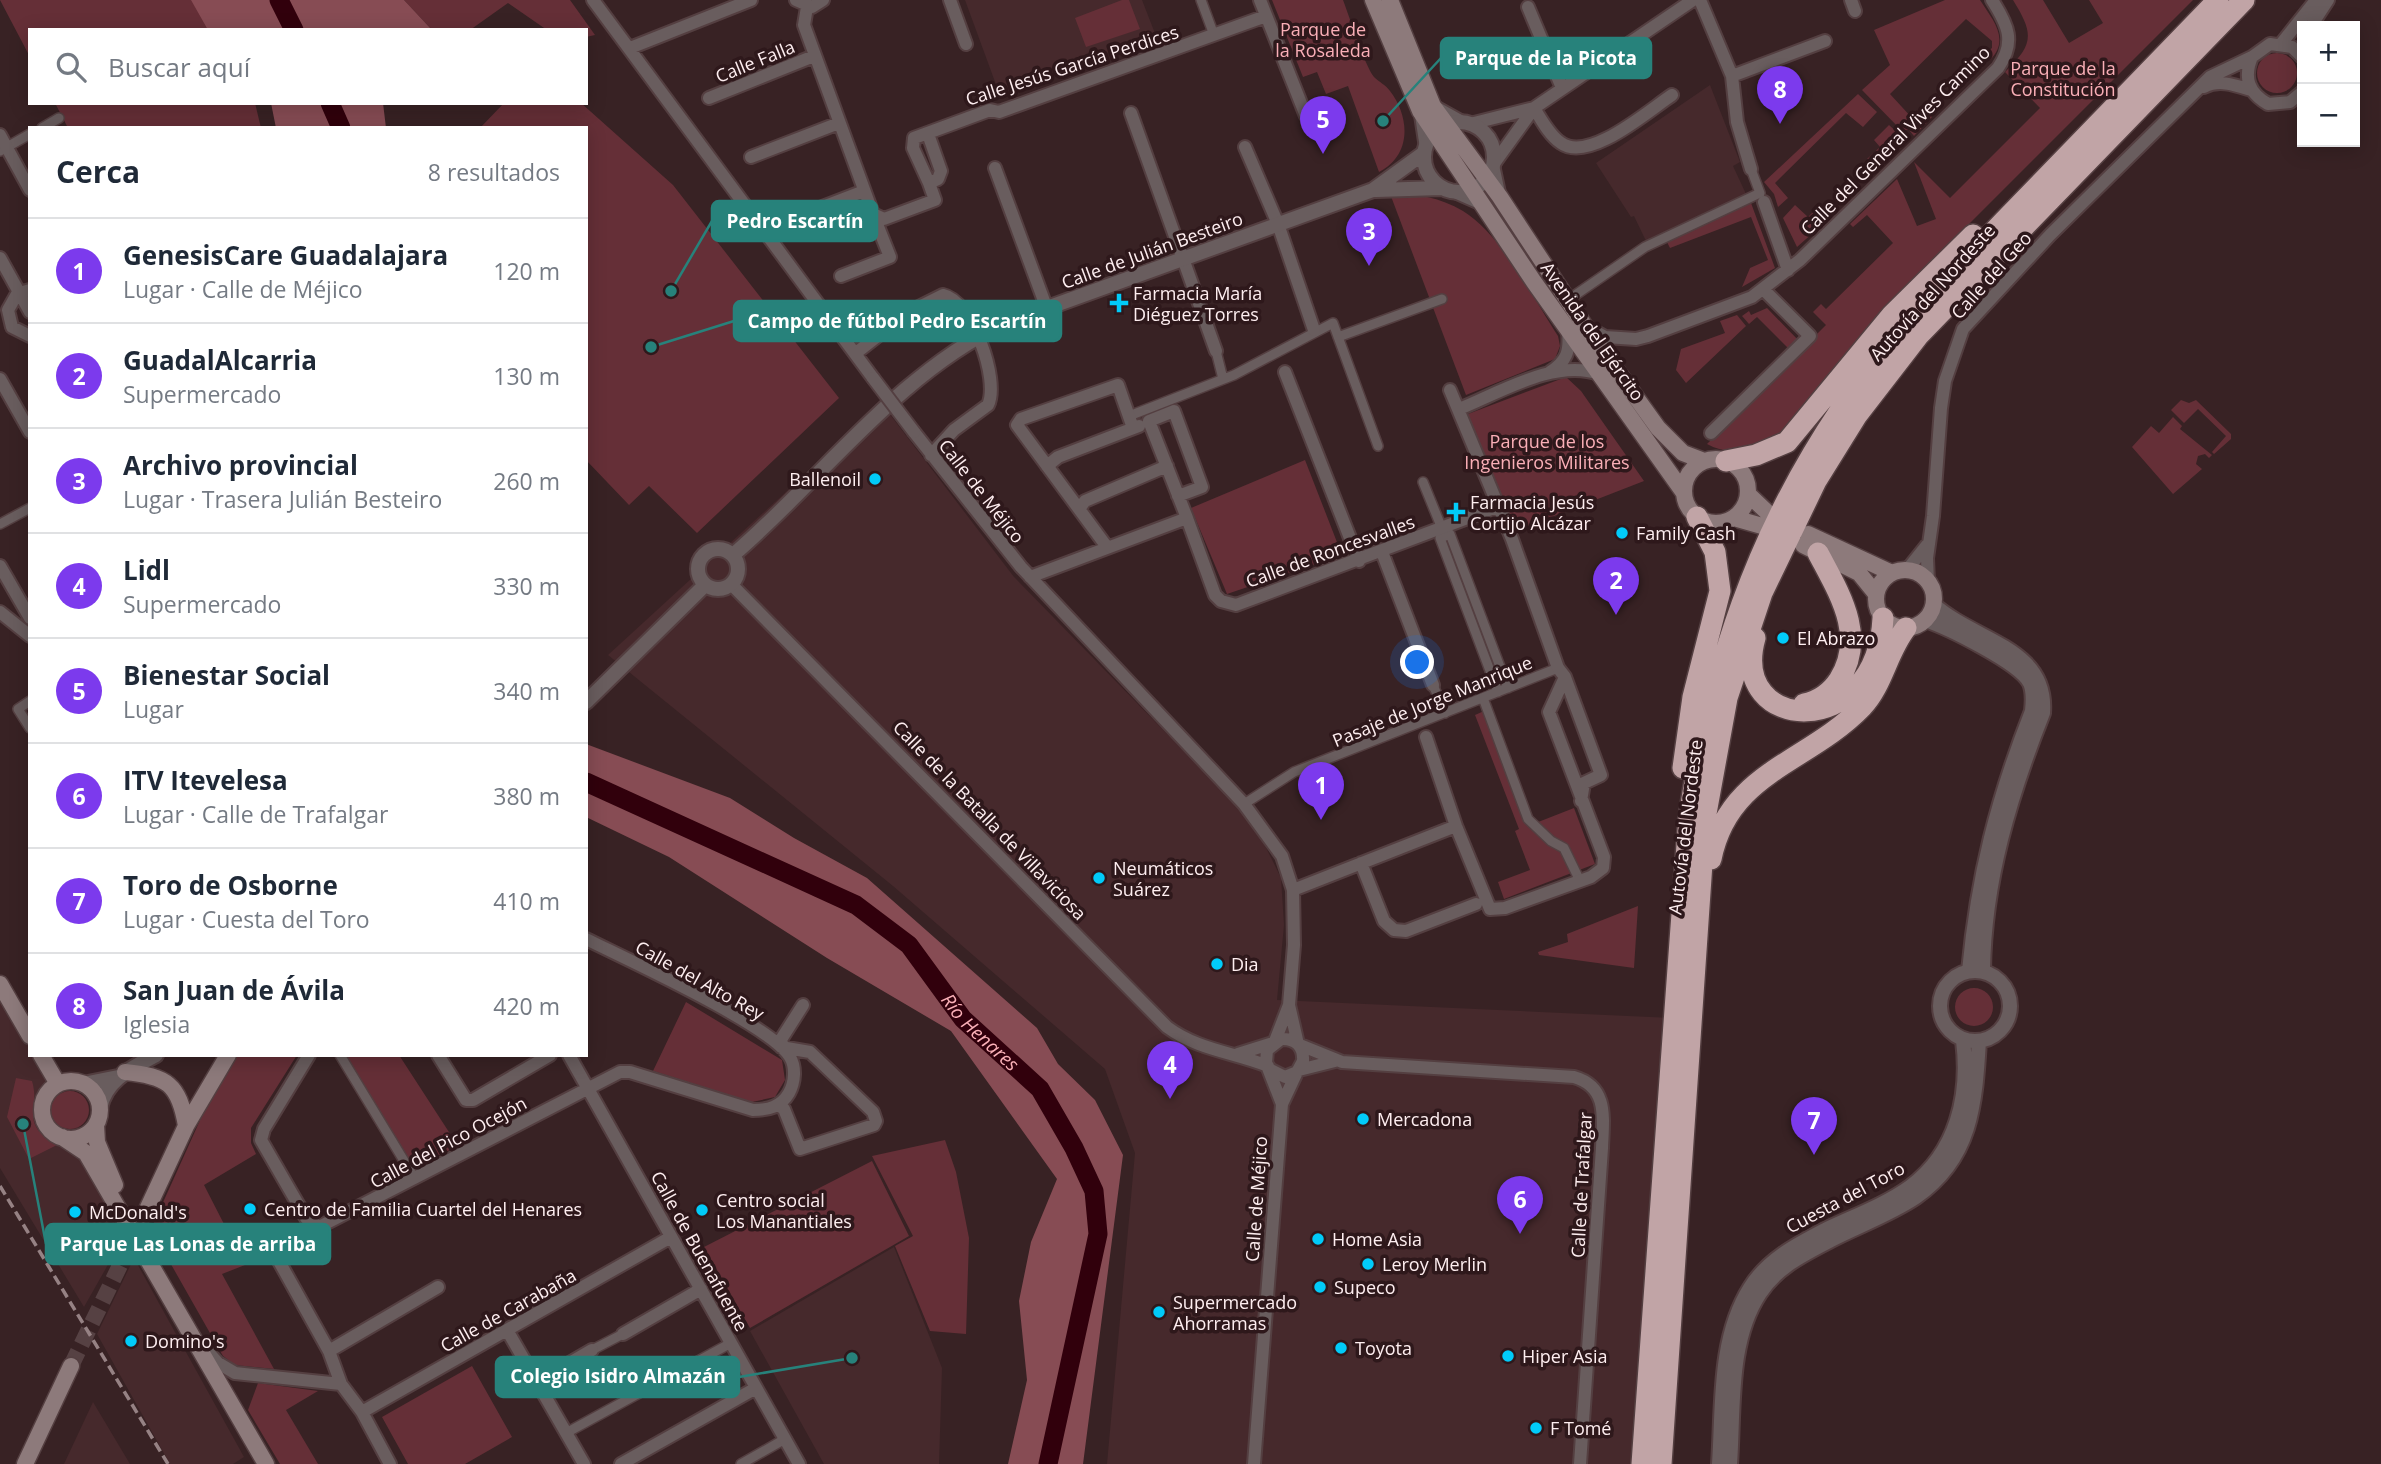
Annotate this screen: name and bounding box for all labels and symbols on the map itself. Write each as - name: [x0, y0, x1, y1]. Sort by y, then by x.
- park label: Parque de la Rosaleda: [1275, 17, 1371, 62]
- street label: Calle Jesús García Perdices: [963, 19, 1181, 111]
- street label: Calle Falla: [712, 34, 798, 88]
- callout: Parque de la Picota: [1441, 38, 1651, 78]
- street label: Calle del General Vives Camino: [1795, 40, 1995, 240]
- text: Parque de la Picota: [1455, 45, 1637, 71]
- park label: Parque de la Constitución: [2010, 56, 2116, 101]
- pin: 8: [1757, 66, 1803, 124]
- pin: 5: [1300, 96, 1346, 154]
- callout: Pedro Escartín: [712, 201, 877, 241]
- street label: Calle de Julián Besteiro: [1058, 206, 1246, 294]
- text: Pedro Escartín: [727, 208, 864, 234]
- pin: 3: [1346, 208, 1392, 266]
- street label: Autovía del Nordeste: [1864, 219, 2000, 365]
- street label: Calle del Geo: [1945, 226, 2037, 324]
- street label: Avenida del Ejército: [1536, 257, 1650, 405]
- place label: Farmacia María Diéguez Torres: [1133, 281, 1262, 326]
- marker: Farmacia María Diéguez Torres: [1111, 295, 1127, 311]
- callout: Campo de fútbol Pedro Escartín: [734, 301, 1061, 341]
- text: Campo de fútbol Pedro Escartín: [748, 308, 1046, 334]
- park label: Parque de los Ingenieros Militares: [1464, 429, 1630, 474]
- street label: Calle de Méjico: [934, 434, 1030, 548]
- place label: Ballenoil: [789, 467, 861, 491]
- marker: Ballenoil: [867, 471, 883, 487]
- place label: Farmacia Jesús Cortijo Alcázar: [1470, 490, 1594, 535]
- marker: Farmacia Jesús Cortijo Alcázar: [1448, 504, 1464, 520]
- street label: Calle de Roncesvalles: [1242, 509, 1418, 593]
- place label: Family Cash: [1636, 521, 1736, 545]
- marker: Family Cash: [1614, 525, 1630, 541]
- pin: 2: [1593, 557, 1639, 615]
- place label: El Abrazo: [1797, 626, 1875, 650]
- marker: El Abrazo: [1775, 630, 1791, 646]
- your location: [1400, 645, 1434, 679]
- street label: Pasaje de Jorge Manrique: [1329, 650, 1535, 752]
- street label: Calle de la Batalla de Villaviciosa: [888, 715, 1092, 925]
- street label: Autovía del Nordeste: [1662, 738, 1708, 916]
- pin: 1: [1298, 762, 1344, 820]
- place label: Neumáticos Suárez: [1113, 856, 1213, 901]
- marker: Neumáticos Suárez: [1091, 870, 1107, 886]
- street label: Calle del Alto Rey: [631, 935, 769, 1026]
- place label: Dia: [1231, 952, 1259, 976]
- marker: Dia: [1209, 956, 1225, 972]
- water label: Río Henares: [935, 988, 1025, 1077]
- pin: 4: [1147, 1041, 1193, 1099]
- street label: Calle del Pico Ocejón: [365, 1091, 531, 1193]
- pin: 7: [1791, 1097, 1837, 1155]
- place label: Mercadona: [1377, 1107, 1472, 1131]
- marker: Mercadona: [1355, 1111, 1371, 1127]
- street label: Calle de Trafalgar: [1565, 1111, 1597, 1259]
- street label: Calle de Méjico: [1240, 1135, 1272, 1263]
- street label: Cuesta del Toro: [1781, 1156, 1909, 1238]
- street label: Calle de Buenafuente: [646, 1167, 754, 1335]
- pin: 6: [1497, 1176, 1543, 1234]
- place label: Centro social Los Manantiales: [716, 1188, 852, 1233]
- place label: Centro de Familia Cuartel del Henares: [264, 1197, 582, 1221]
- place label: McDonald's: [89, 1200, 187, 1224]
- marker: Centro de Familia Cuartel del Henares: [242, 1201, 258, 1217]
- marker: Centro social Los Manantiales: [694, 1202, 710, 1218]
- marker: McDonald's: [67, 1204, 83, 1220]
- callout: Parque Las Lonas de arriba: [46, 1224, 330, 1264]
- place label: Home Asia: [1332, 1227, 1422, 1251]
- text: Parque Las Lonas de arriba: [60, 1231, 316, 1257]
- marker: Home Asia: [1310, 1231, 1326, 1247]
- place label: Leroy Merlin: [1382, 1252, 1487, 1276]
- marker: Leroy Merlin: [1360, 1256, 1376, 1272]
- street label: Calle de Carabaña: [436, 1263, 580, 1357]
- place label: Supeco: [1334, 1275, 1395, 1299]
- marker: Supeco: [1312, 1279, 1328, 1295]
- place label: Supermercado Ahorramas: [1173, 1290, 1297, 1335]
- marker: Supermercado Ahorramas: [1151, 1304, 1167, 1320]
- place label: Domino's: [145, 1329, 225, 1353]
- marker: Domino's: [123, 1333, 139, 1349]
- place label: Toyota: [1355, 1336, 1412, 1360]
- marker: Toyota: [1333, 1340, 1349, 1356]
- place label: Hiper Asia: [1522, 1344, 1607, 1368]
- marker: Hiper Asia: [1500, 1348, 1516, 1364]
- callout: Colegio Isidro Almazán: [496, 1357, 739, 1397]
- text: Colegio Isidro Almazán: [510, 1363, 726, 1389]
- place label: F Tomé: [1550, 1416, 1611, 1440]
- marker: F Tomé: [1528, 1420, 1544, 1436]

